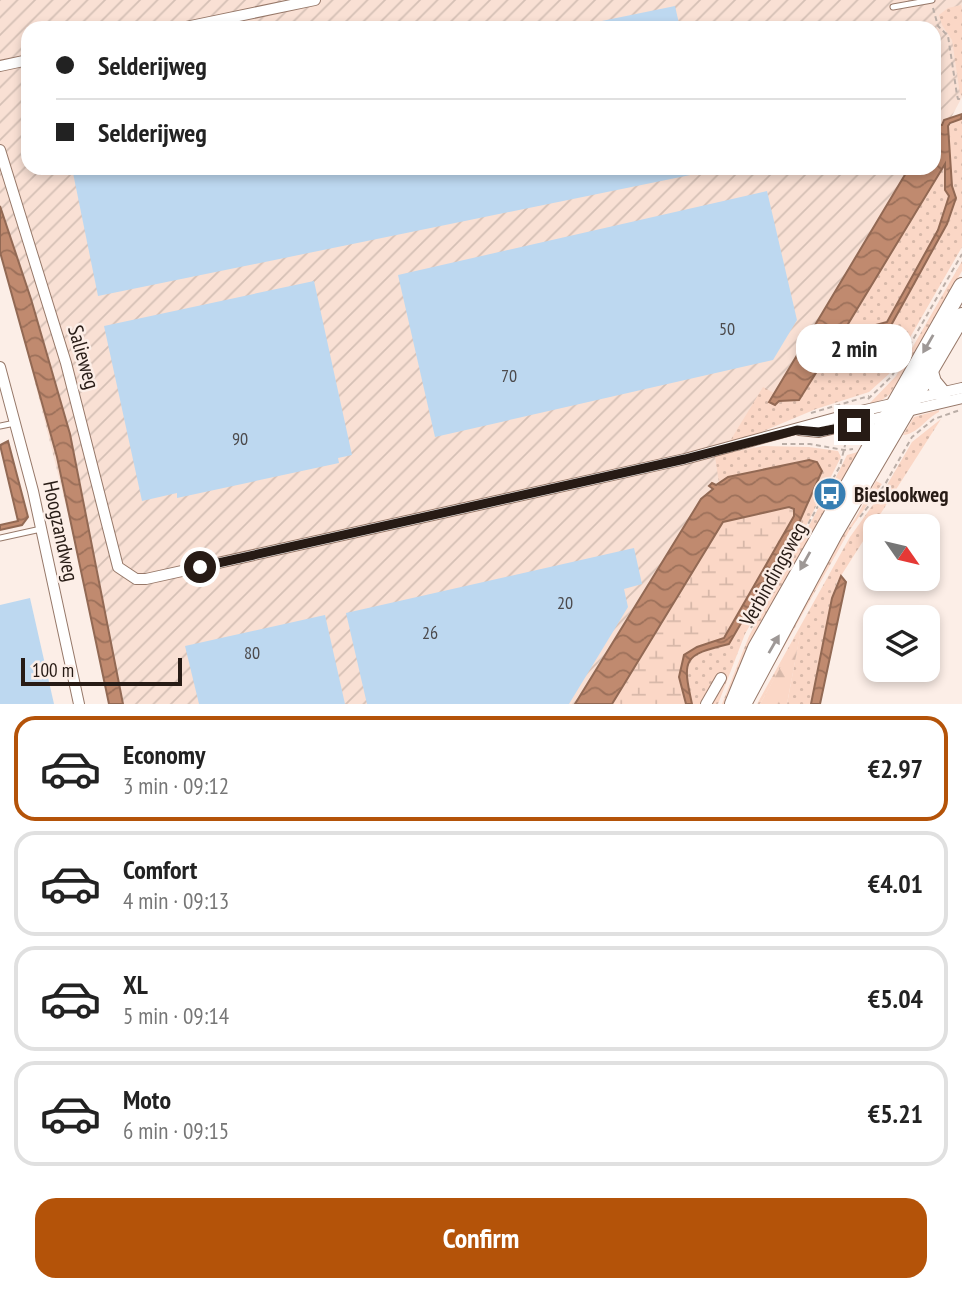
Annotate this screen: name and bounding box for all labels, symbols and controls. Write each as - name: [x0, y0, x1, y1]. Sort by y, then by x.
- text: Selderijweg: [98, 49, 207, 82]
- text: Selderijweg: [98, 116, 207, 149]
- house number: 50: [719, 317, 735, 340]
- street label: Salieweg: [62, 322, 106, 392]
- callout: 2 min: [796, 324, 912, 372]
- text: 2 min: [831, 334, 877, 363]
- one-way arrow: [922, 334, 934, 353]
- house number: 70: [501, 364, 517, 387]
- route end: [838, 409, 870, 441]
- house number: 90: [232, 427, 248, 450]
- bus stop icon: Bieslookweg: [811, 475, 849, 513]
- street label: Hoogzandweg: [37, 478, 85, 584]
- place label: Bieslookweg: [854, 481, 948, 508]
- north arrow: [863, 514, 940, 592]
- map controls: [863, 514, 940, 682]
- street label: Verbindingsweg: [733, 517, 813, 632]
- route start: [184, 551, 216, 583]
- one-way arrow: [799, 551, 811, 571]
- house number: 20: [557, 591, 573, 614]
- button: layers: [863, 605, 940, 682]
- house number: 26: [422, 621, 438, 644]
- one-way arrow: [768, 634, 780, 653]
- house number: 80: [244, 641, 260, 664]
- scale bar: [21, 655, 182, 687]
- text: 100 m: [32, 658, 74, 682]
- icon: car: [39, 737, 102, 800]
- text: Economy: [123, 738, 205, 771]
- text: €2.97: [868, 752, 923, 785]
- text: 3 min · 09:12: [123, 771, 229, 800]
- icon: car: [39, 852, 102, 915]
- text: Comfort: [123, 853, 197, 886]
- text: €4.01: [868, 867, 923, 900]
- text: 4 min · 09:13: [123, 886, 229, 915]
- icon: car: [39, 967, 102, 1030]
- text: XL: [123, 968, 148, 1001]
- text: €5.04: [868, 982, 923, 1015]
- text: 5 min · 09:14: [123, 1001, 229, 1030]
- icon: car: [39, 1082, 102, 1145]
- text: Moto: [123, 1083, 171, 1116]
- text: €5.21: [868, 1097, 923, 1130]
- text: 6 min · 09:15: [123, 1116, 229, 1145]
- button: Confirm: [35, 1198, 927, 1278]

